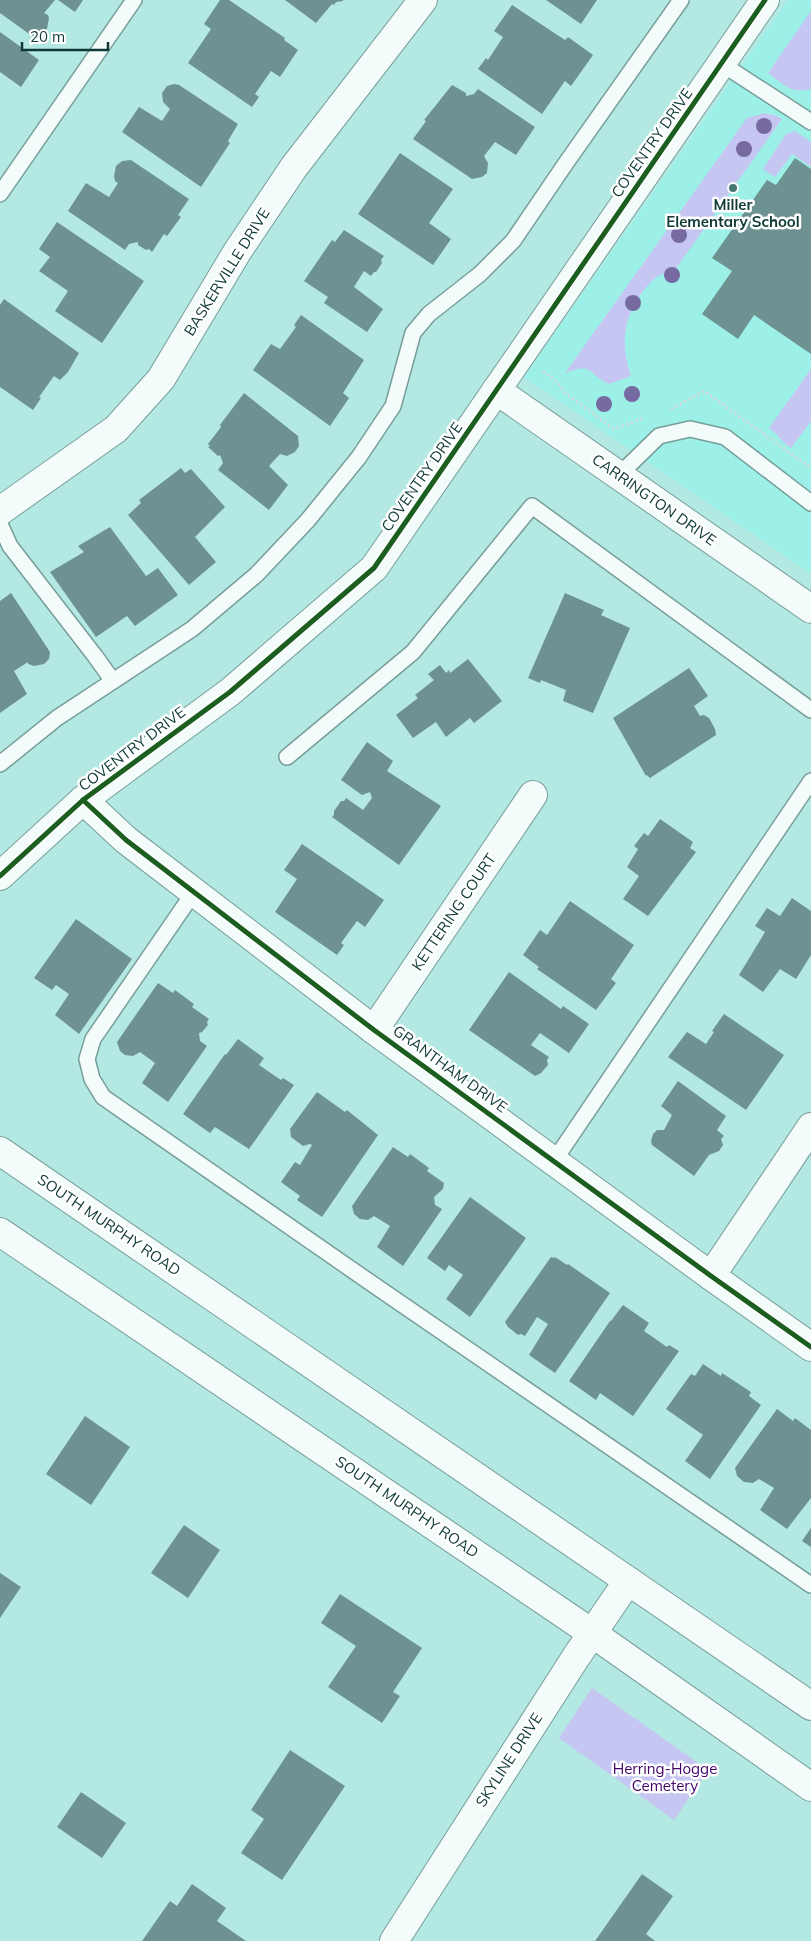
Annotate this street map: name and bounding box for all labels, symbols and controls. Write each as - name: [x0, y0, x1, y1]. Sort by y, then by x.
- scale bar: [22, 20, 109, 52]
- text: 20 m: [30, 27, 65, 46]
- street label: COVENTRY DRIVE: [607, 84, 696, 201]
- marker: Miller Elementary School: [727, 182, 739, 194]
- place label: Miller Elementary School: [666, 195, 800, 231]
- street label: BASKERVILLE DRIVE: [180, 204, 274, 339]
- street label: COVENTRY DRIVE: [377, 418, 466, 535]
- street label: CARRINGTON DRIVE: [588, 449, 720, 550]
- street label: COVENTRY DRIVE: [75, 702, 189, 795]
- street label: KETTERING COURT: [407, 850, 500, 974]
- street label: GRANTHAM DRIVE: [389, 1021, 511, 1117]
- street label: SOUTH MURPHY ROAD: [34, 1170, 185, 1280]
- street label: SOUTH MURPHY ROAD: [332, 1452, 483, 1562]
- street label: SKYLINE DRIVE: [471, 1709, 546, 1810]
- park label: Herring-Hogge Cemetery: [613, 1759, 717, 1795]

